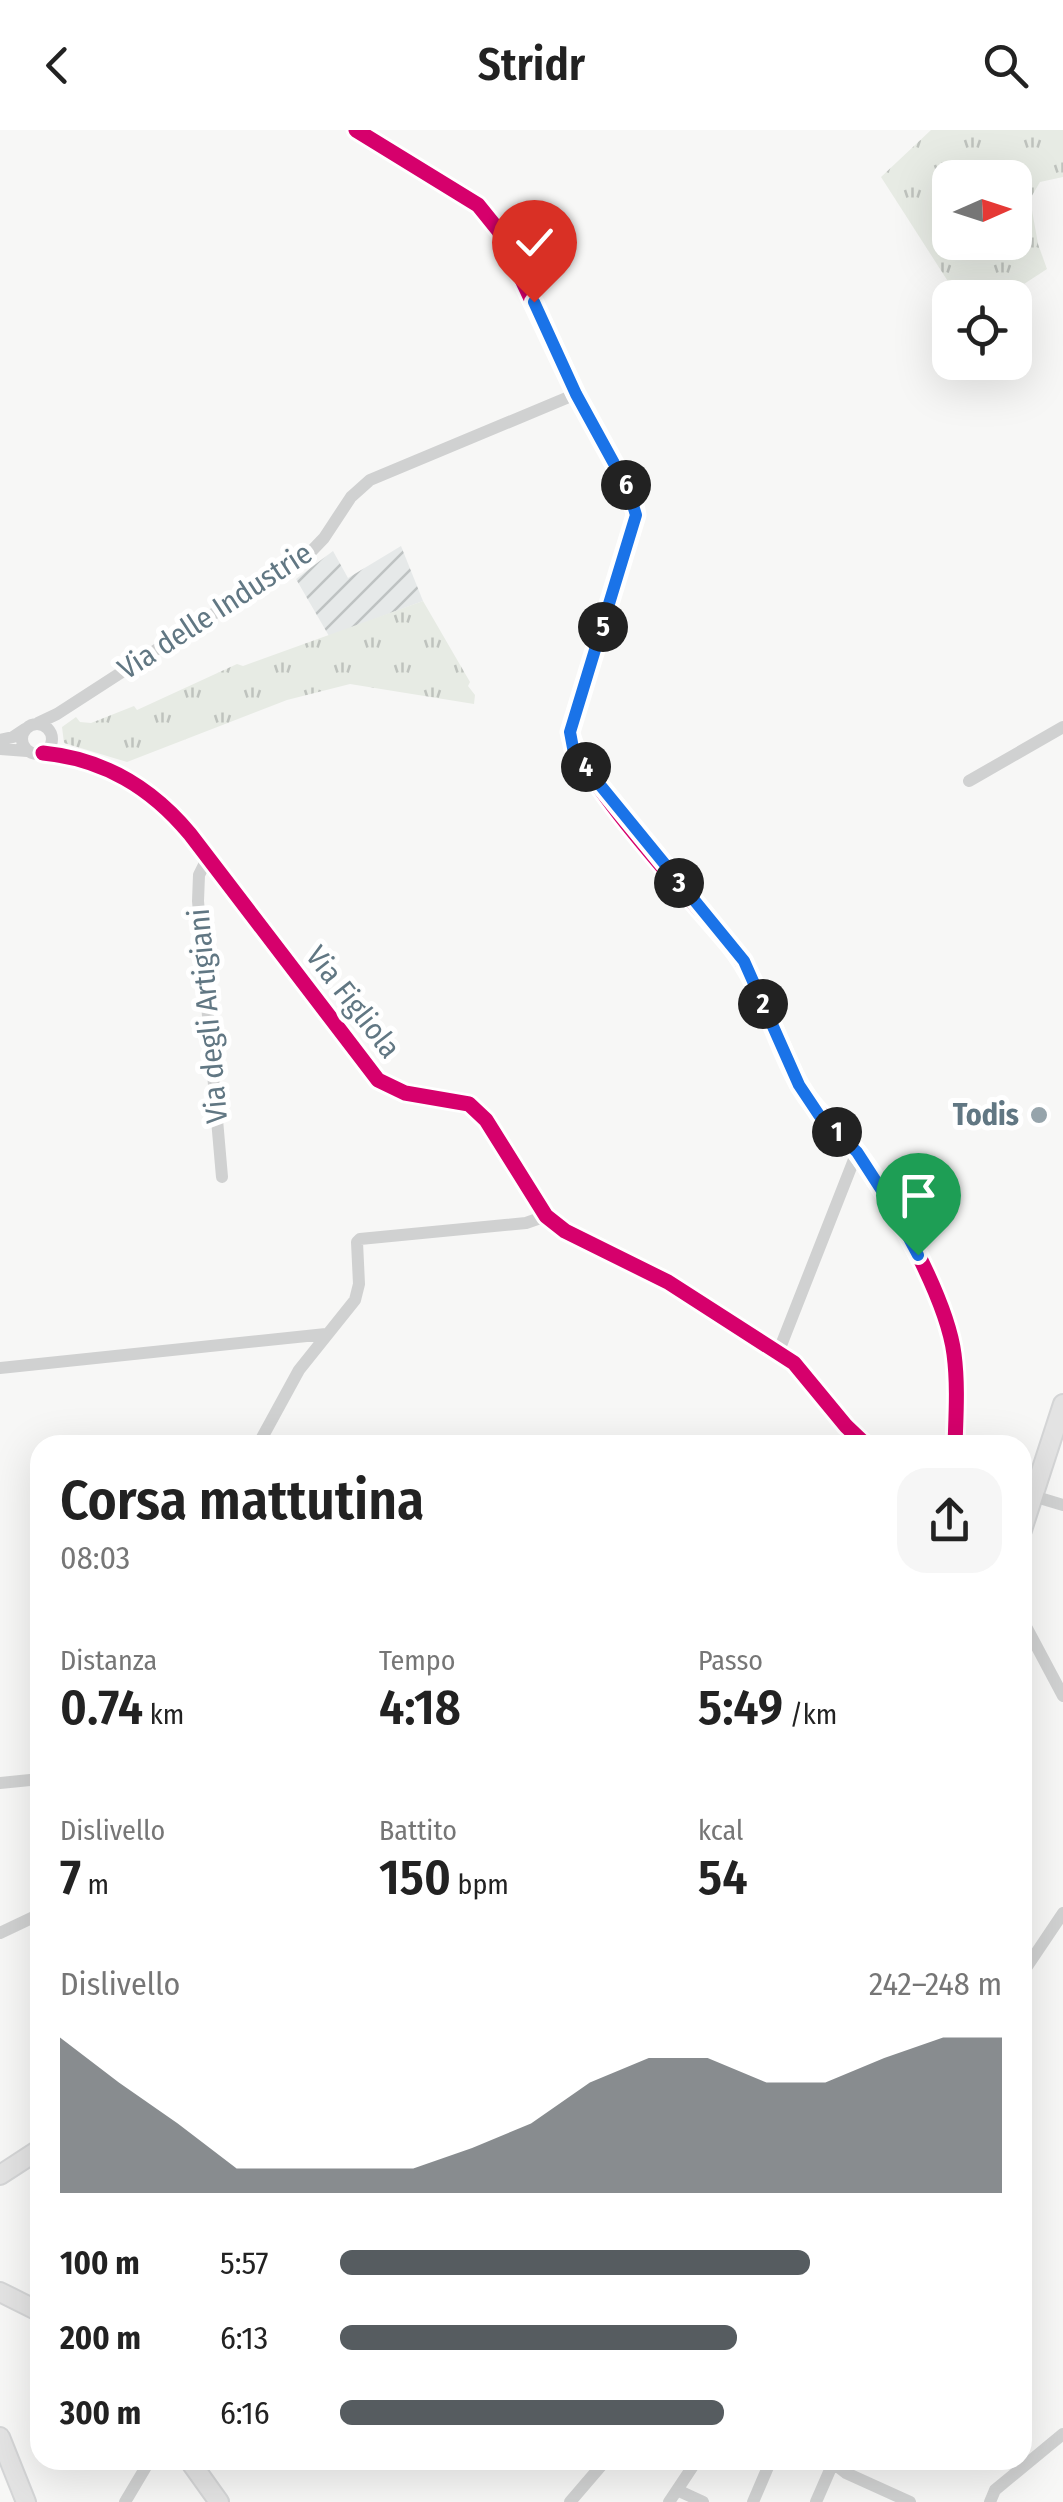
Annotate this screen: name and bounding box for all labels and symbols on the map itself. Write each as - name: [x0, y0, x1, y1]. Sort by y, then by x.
- north arrow: [932, 160, 1032, 260]
- pin: [492, 200, 577, 303]
- pin: 6: [601, 460, 651, 510]
- street label: Via delle Industrie: [111, 535, 319, 687]
- pin: 5: [578, 602, 628, 652]
- pin: 4: [561, 742, 611, 792]
- pin: 3: [654, 858, 704, 908]
- street label: Via degli Artigiani: [181, 907, 235, 1125]
- street label: Via Figliola: [298, 939, 408, 1065]
- pin: 2: [738, 979, 788, 1029]
- place label: Todis: [953, 1097, 1019, 1133]
- marker: Todis: [1028, 1104, 1050, 1126]
- pin: 1: [812, 1107, 862, 1157]
- pin: [876, 1153, 961, 1256]

